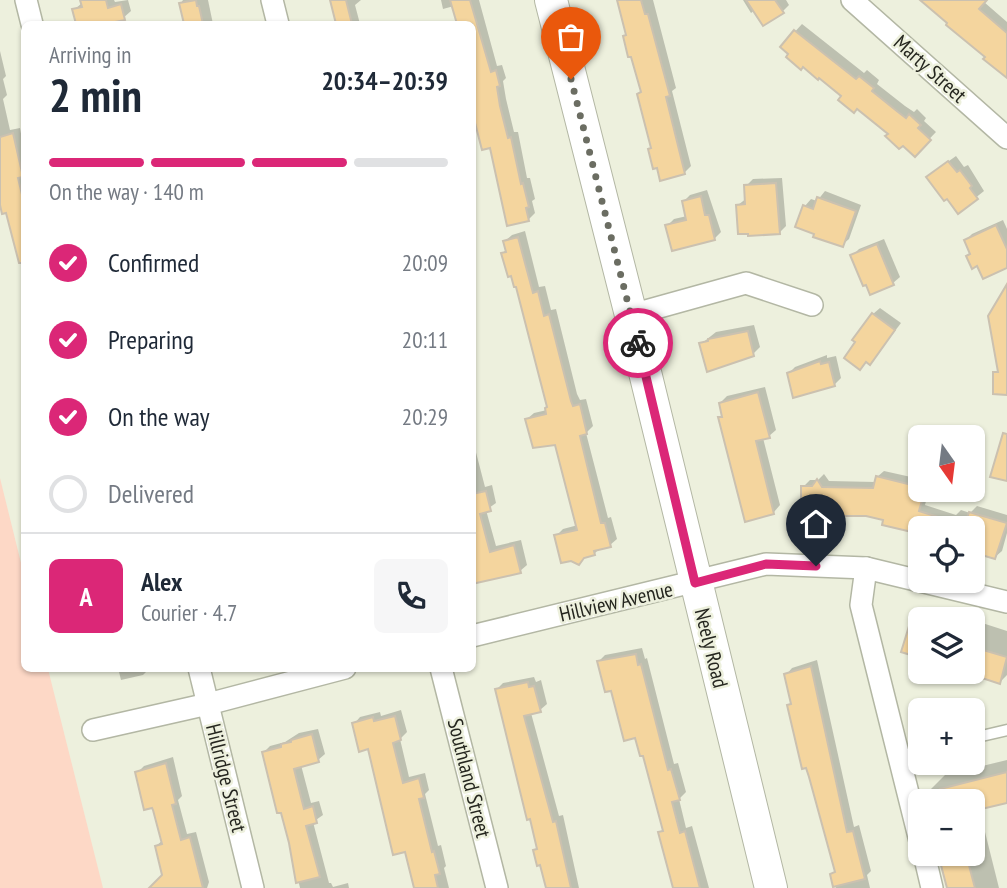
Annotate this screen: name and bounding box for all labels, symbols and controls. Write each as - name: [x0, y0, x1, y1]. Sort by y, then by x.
- pin: [541, 7, 601, 79]
- icon: bag: [552, 18, 590, 56]
- street label: Marty Street: [888, 29, 973, 109]
- text: Arriving in: [49, 40, 131, 69]
- text: 20:34–20:39: [321, 64, 448, 97]
- text: 2 min: [49, 65, 142, 125]
- text: On the way · 140 m: [49, 177, 204, 206]
- icon: check: [49, 244, 87, 282]
- text: Confirmed: [108, 246, 199, 279]
- text: 20:09: [402, 248, 448, 277]
- courier: [603, 308, 673, 378]
- icon: check: [49, 321, 87, 359]
- text: Preparing: [108, 323, 194, 356]
- icon: bike: [619, 324, 657, 362]
- text: 20:11: [402, 325, 448, 354]
- icon: check: [49, 398, 87, 436]
- text: On the way: [108, 400, 210, 433]
- text: 20:29: [402, 402, 448, 431]
- north arrow: [908, 425, 985, 502]
- map controls: [908, 425, 985, 866]
- text: Delivered: [108, 477, 194, 510]
- pin: [786, 494, 846, 566]
- icon: home: [797, 505, 835, 543]
- button: locate: [908, 516, 985, 593]
- button: phone: [374, 559, 448, 633]
- text: Alex: [141, 565, 182, 598]
- street label: Hillview Avenue: [556, 575, 675, 628]
- text: A: [79, 580, 93, 613]
- text: Courier · 4.7: [141, 598, 237, 627]
- street label: Neely Road: [689, 605, 734, 690]
- button: layers: [908, 607, 985, 684]
- button: +: [908, 698, 985, 775]
- street label: Southland Street: [442, 716, 497, 840]
- street label: Hillridge Street: [200, 721, 253, 835]
- button: −: [908, 789, 985, 866]

